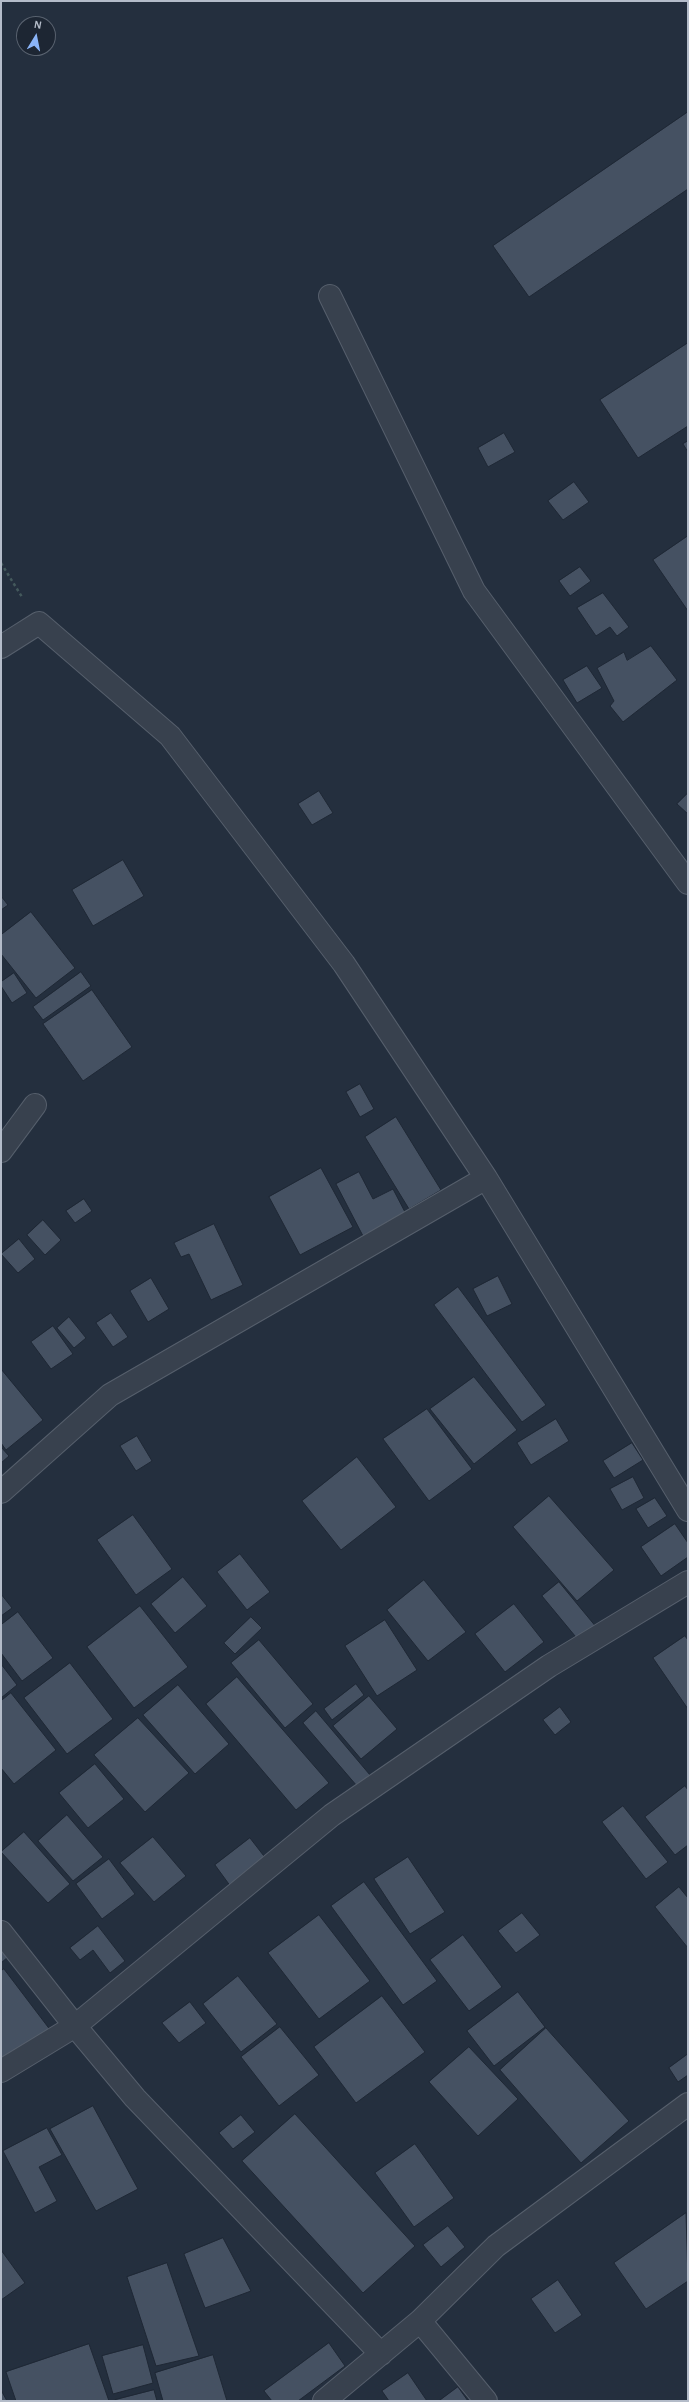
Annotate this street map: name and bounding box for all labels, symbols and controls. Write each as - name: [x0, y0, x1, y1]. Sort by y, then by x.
- north arrow: [16, 16, 56, 56]
- text: N: [33, 19, 43, 31]

